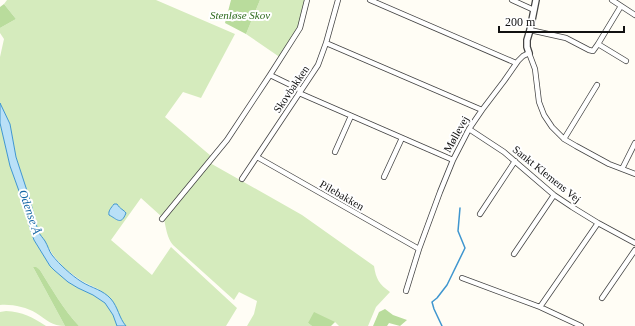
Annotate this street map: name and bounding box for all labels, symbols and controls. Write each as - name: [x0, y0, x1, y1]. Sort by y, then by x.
- scale bar: [499, 8, 624, 34]
- park label: Stenløse Skov: [210, 9, 270, 21]
- text: 200 m: [505, 15, 536, 29]
- street label: Skovbakken: [271, 63, 311, 115]
- street label: Møllevej: [441, 114, 471, 154]
- street label: Sankt Klemens Vej: [511, 143, 583, 205]
- street label: Pilebakken: [318, 178, 367, 213]
- water label: Odense Å: [16, 188, 44, 237]

